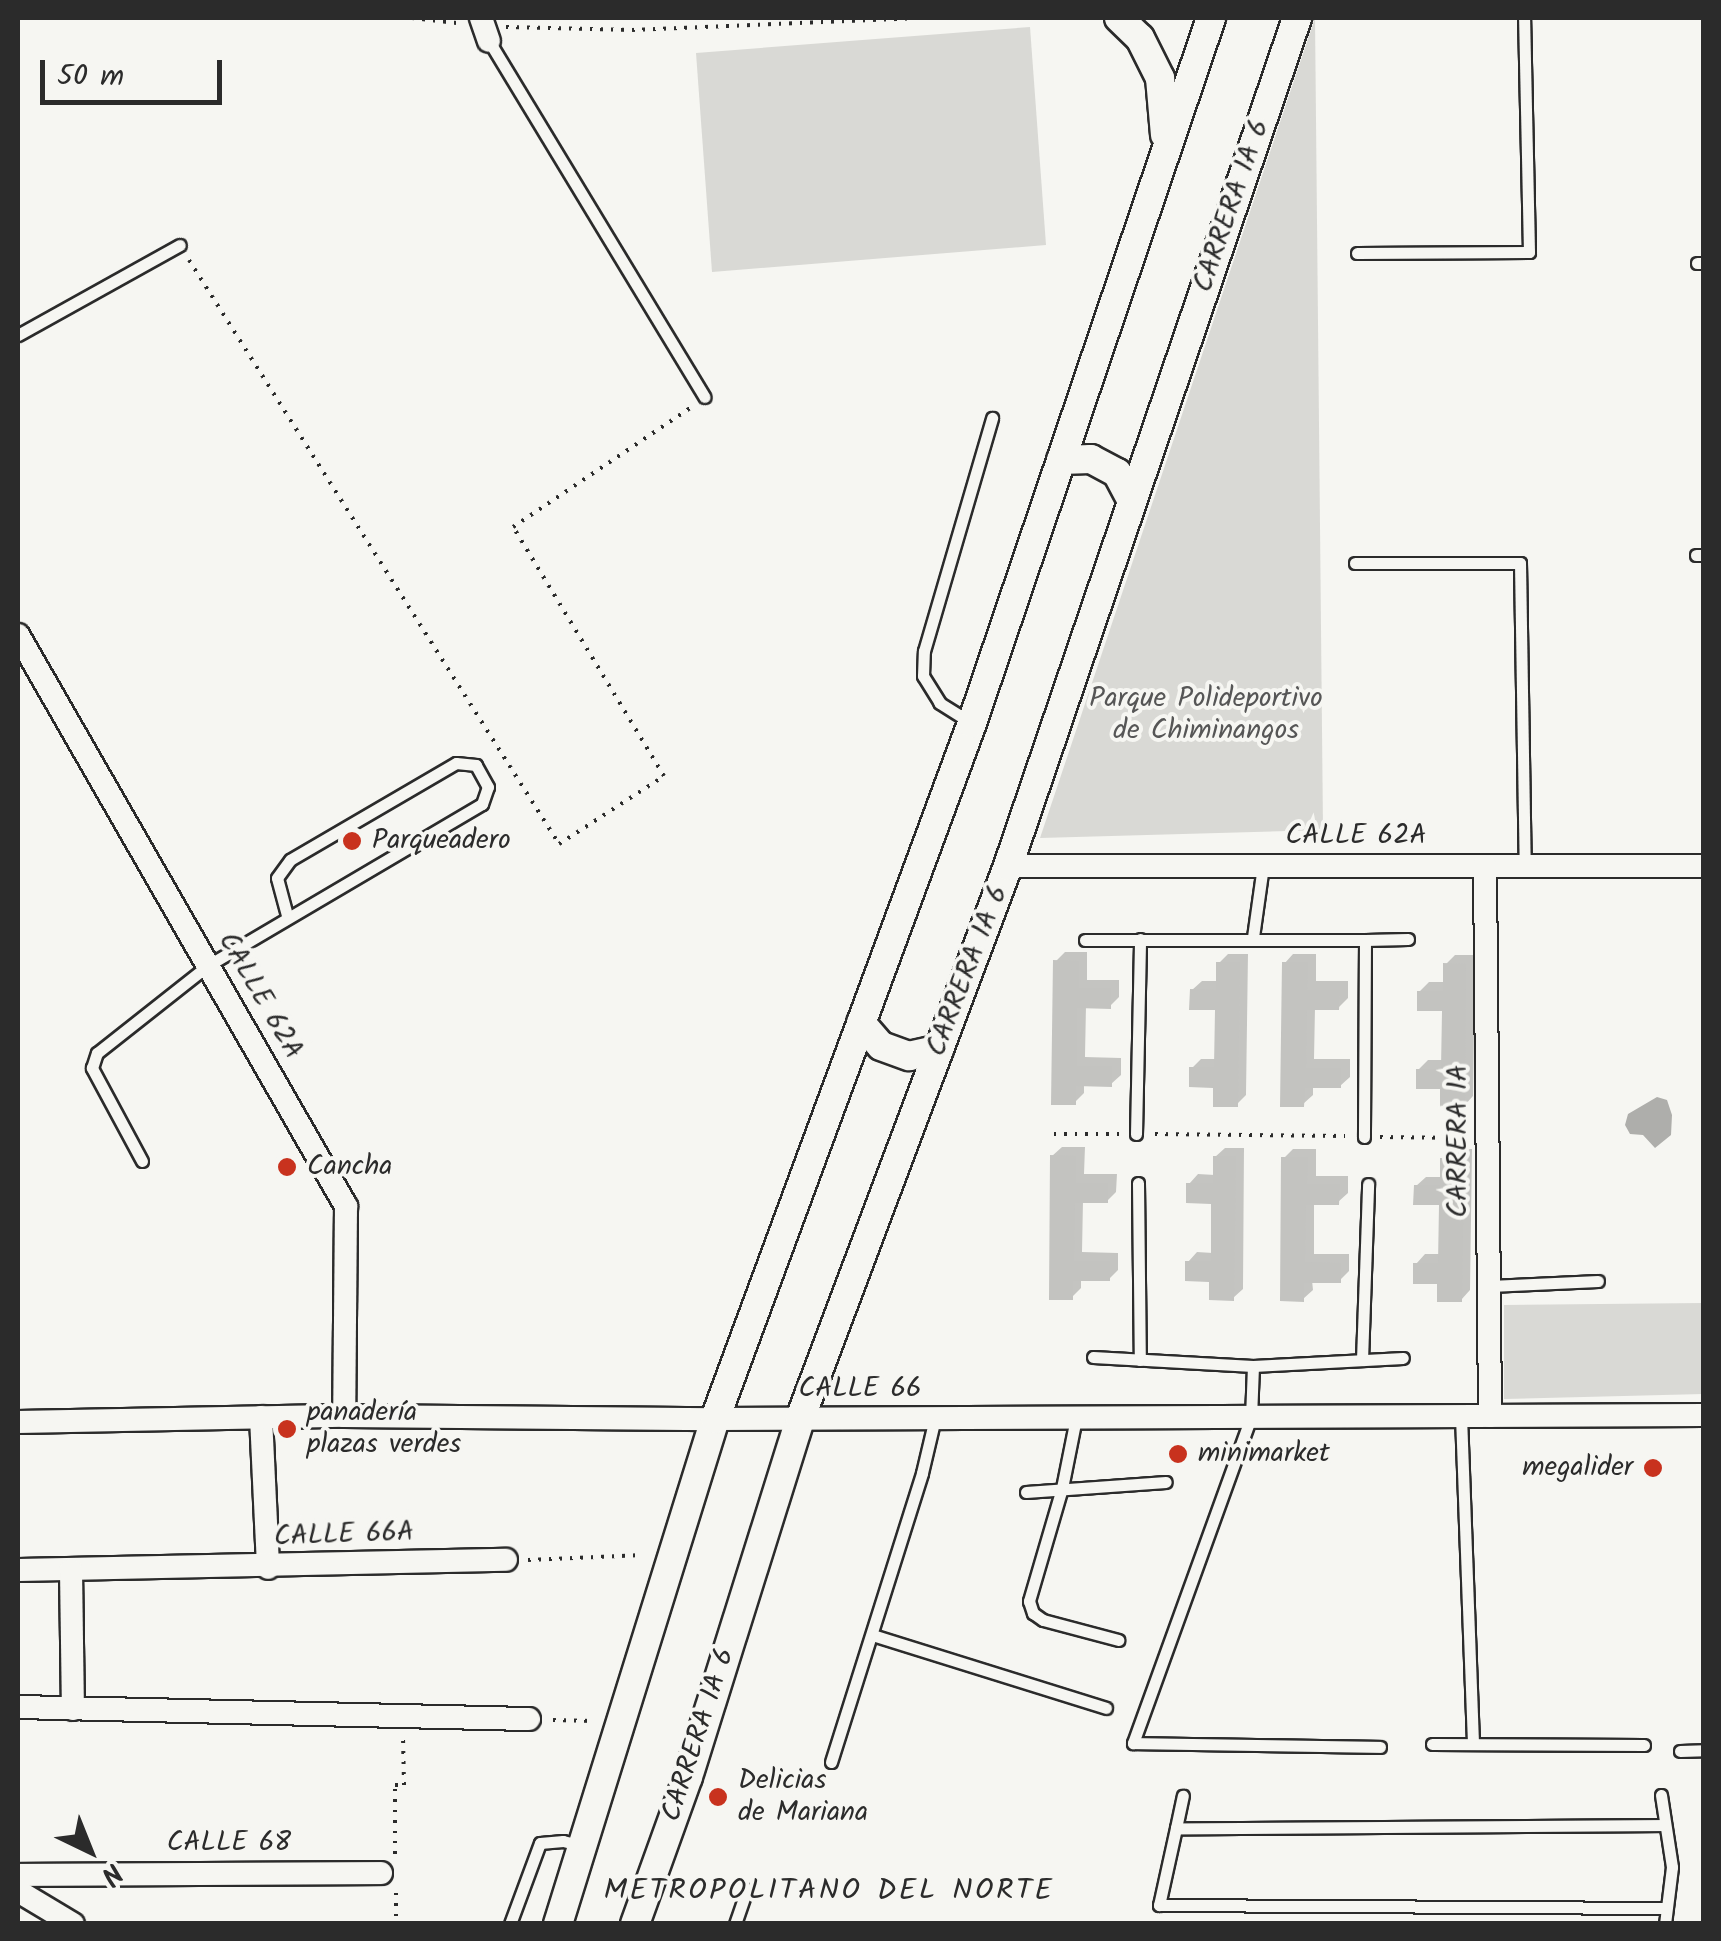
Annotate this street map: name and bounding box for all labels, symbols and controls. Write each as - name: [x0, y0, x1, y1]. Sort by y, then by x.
- scale bar: [45, 40, 228, 102]
- text: 50 m: [57, 53, 124, 101]
- street label: CARRERA 1A 6: [1187, 115, 1277, 297]
- park label: Parque Polideportivo de Chiminangos: [1089, 682, 1323, 748]
- street label: CALLE 62A: [1286, 819, 1426, 853]
- place label: Parqueadero: [372, 824, 511, 858]
- marker: Parqueadero: [341, 830, 363, 852]
- street label: CARRERA 1A 6: [920, 881, 1016, 1061]
- street label: CALLE 62A: [210, 927, 310, 1065]
- street label: CARRERA 1A: [1442, 1064, 1476, 1218]
- place label: Cancha: [307, 1150, 392, 1184]
- marker: Cancha: [276, 1156, 298, 1178]
- street label: CALLE 66: [798, 1372, 922, 1406]
- place label: panadería plazas verdes: [307, 1396, 461, 1462]
- marker: panadería plazas verdes: [276, 1418, 298, 1440]
- place label: minimarket: [1198, 1437, 1330, 1471]
- marker: minimarket: [1167, 1443, 1189, 1465]
- place label: megalider: [1522, 1451, 1633, 1485]
- marker: megalider: [1642, 1457, 1664, 1479]
- street label: CALLE 66A: [273, 1516, 415, 1554]
- street label: CARRERA 1A 6: [655, 1644, 743, 1826]
- place label: Delicias de Mariana: [738, 1764, 868, 1830]
- marker: Delicias de Mariana: [707, 1786, 729, 1808]
- north arrow: [40, 1801, 140, 1901]
- street label: CALLE 68: [167, 1826, 291, 1860]
- text: N: [89, 1851, 133, 1896]
- district label: METROPOLITANO DEL NORTE: [603, 1873, 1055, 1909]

